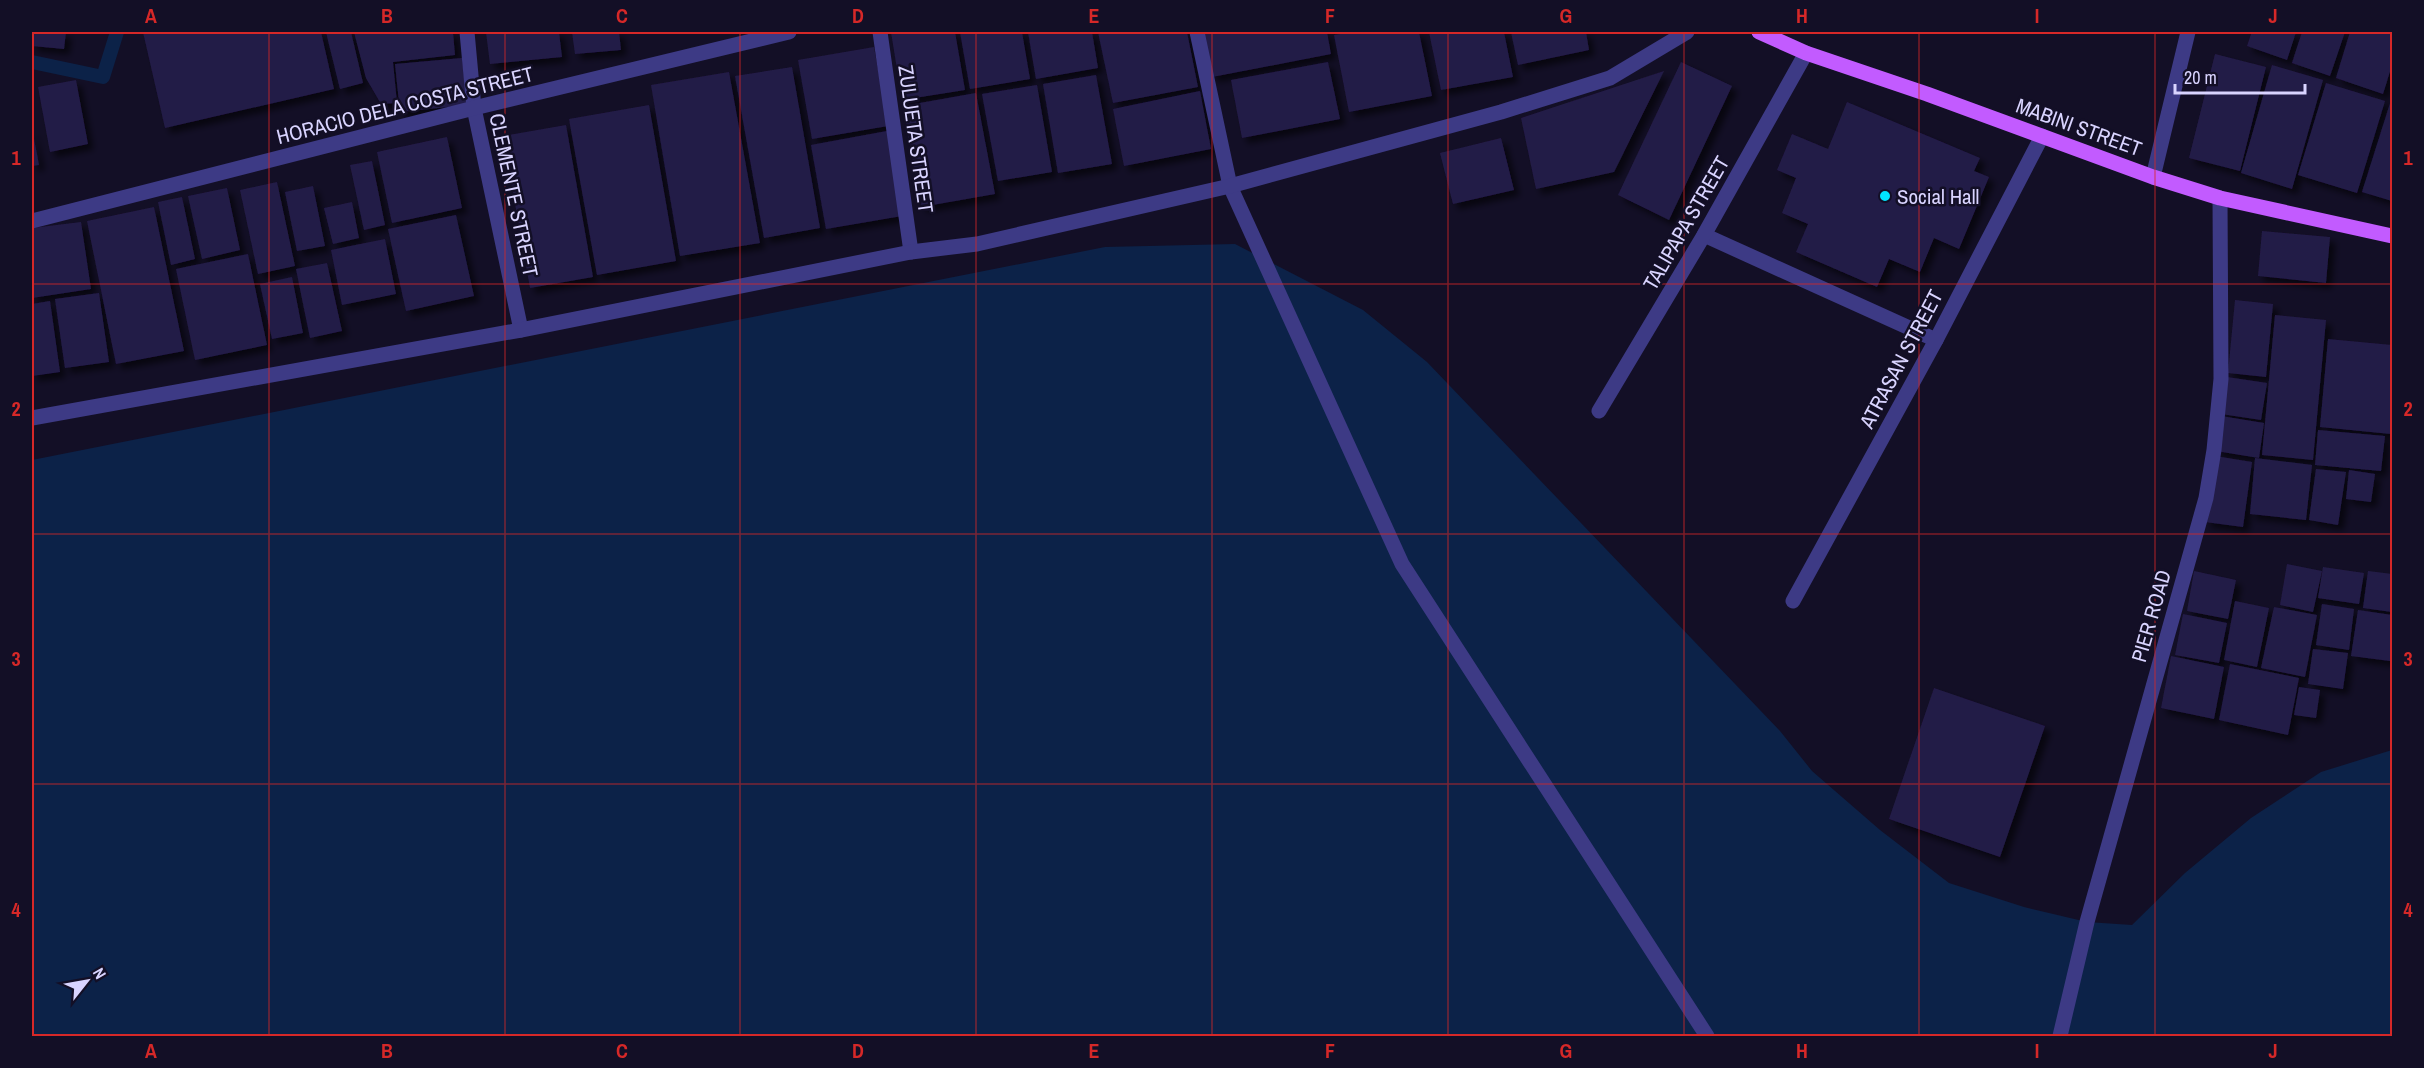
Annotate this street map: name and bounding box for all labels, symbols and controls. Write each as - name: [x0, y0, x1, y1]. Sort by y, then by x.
- text: A: [145, 2, 157, 29]
- text: B: [381, 2, 393, 29]
- text: C: [616, 2, 628, 29]
- text: D: [852, 2, 864, 29]
- text: E: [1089, 2, 1100, 29]
- text: F: [1325, 2, 1335, 29]
- text: G: [1560, 2, 1572, 29]
- text: H: [1796, 2, 1808, 29]
- text: I: [2035, 2, 2039, 29]
- text: J: [2268, 2, 2278, 29]
- scale bar: [2175, 57, 2306, 95]
- street label: HORACIO DELA COSTA STREET: [273, 59, 537, 151]
- street label: ZULUETA STREET: [891, 63, 941, 215]
- text: 20 m: [2184, 65, 2217, 90]
- street label: MABINI STREET: [2012, 91, 2146, 163]
- street label: CLEMENTE STREET: [483, 111, 546, 280]
- text: 1: [11, 144, 21, 171]
- text: 1: [2403, 144, 2413, 171]
- street label: TALIPAPA STREET: [1636, 150, 1736, 295]
- place label: Social Hall: [1897, 182, 1979, 211]
- marker: Social Hall: [1878, 189, 1892, 203]
- street label: ATRASAN STREET: [1852, 284, 1950, 434]
- text: 2: [11, 395, 21, 422]
- text: 2: [2403, 395, 2413, 422]
- street label: PIER ROAD: [2124, 566, 2178, 666]
- text: 3: [11, 645, 21, 672]
- text: 3: [2403, 645, 2413, 672]
- text: 4: [11, 896, 21, 923]
- text: 4: [2403, 896, 2413, 923]
- north arrow: [57, 951, 117, 1011]
- text: N: [88, 964, 112, 983]
- text: A: [145, 1037, 157, 1064]
- text: B: [381, 1037, 393, 1064]
- text: C: [616, 1037, 628, 1064]
- text: D: [852, 1037, 864, 1064]
- text: E: [1089, 1037, 1100, 1064]
- text: F: [1325, 1037, 1335, 1064]
- text: G: [1560, 1037, 1572, 1064]
- text: H: [1796, 1037, 1808, 1064]
- text: I: [2035, 1037, 2039, 1064]
- text: J: [2268, 1037, 2278, 1064]

